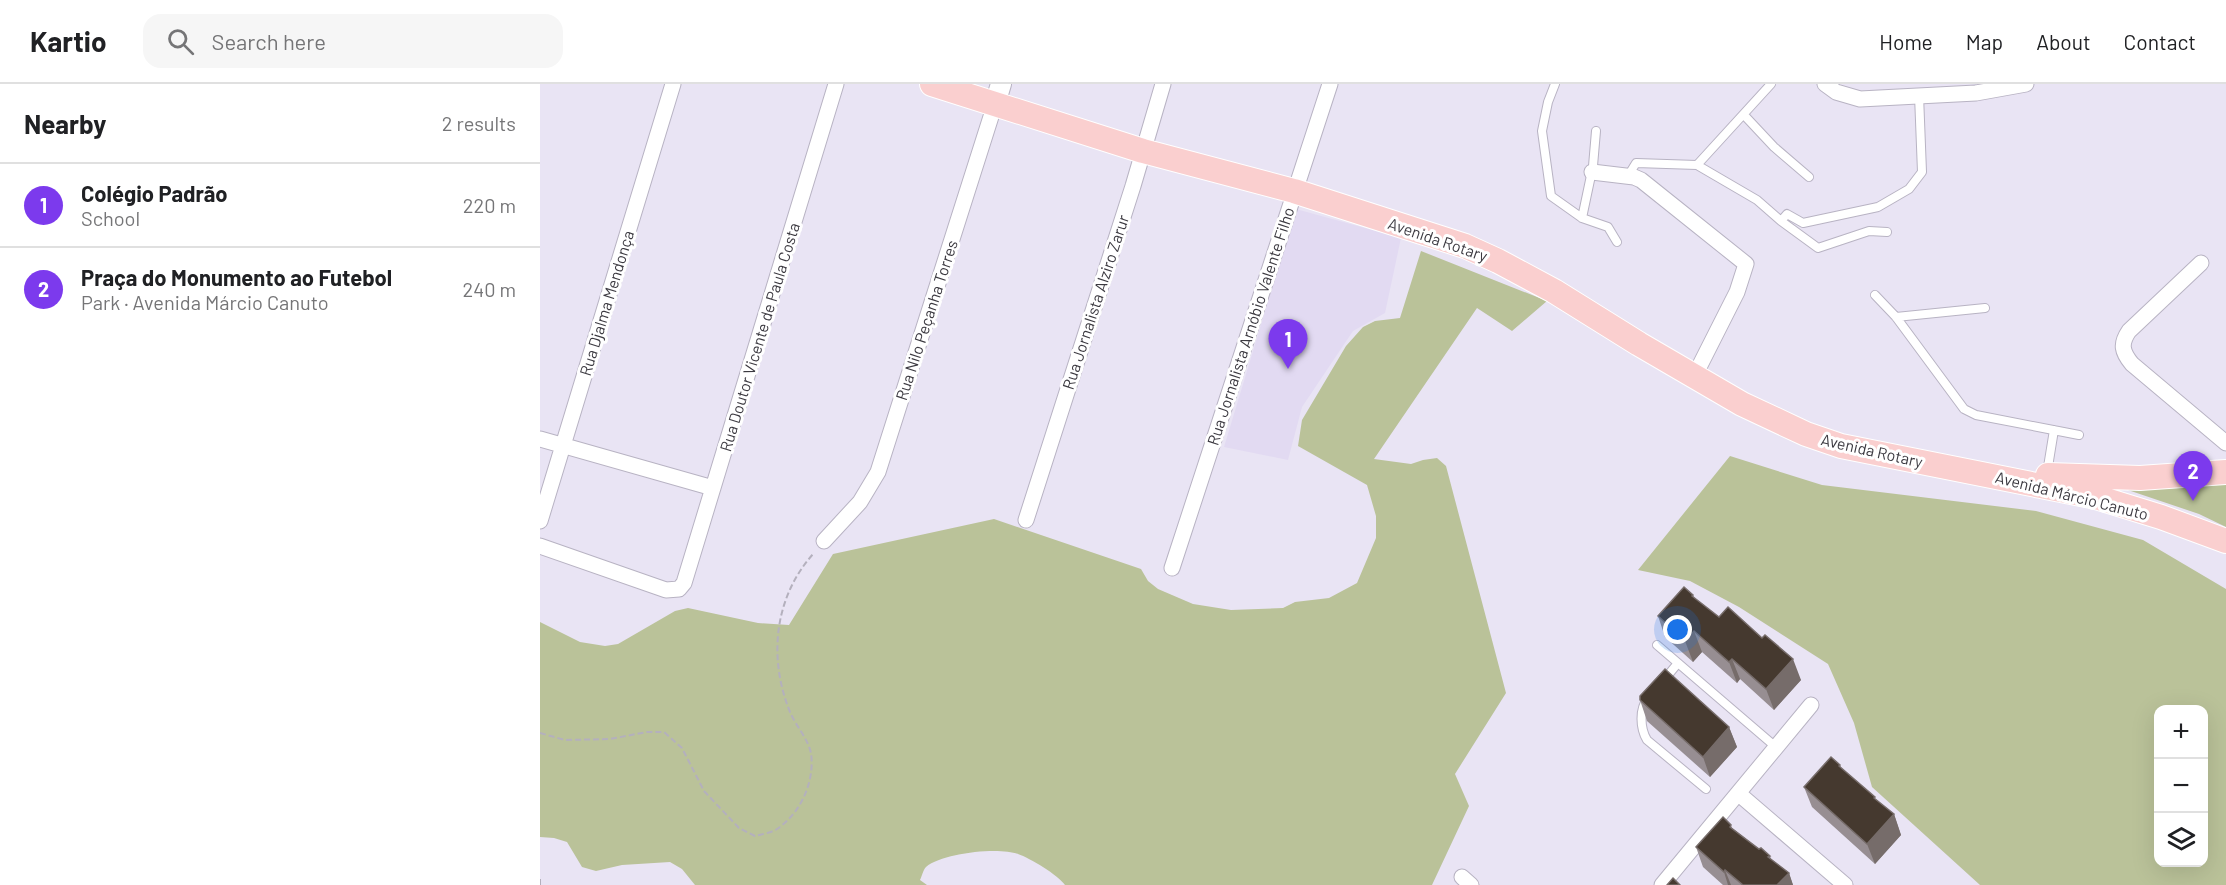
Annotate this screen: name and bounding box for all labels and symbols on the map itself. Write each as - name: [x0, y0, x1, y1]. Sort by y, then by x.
- street label: Rua Jornalista Arnóbio Valente Filho: [1202, 204, 1298, 448]
- street label: Rua Jornalista Alziro Zarur: [1058, 212, 1132, 392]
- street label: Avenida Rotary: [1386, 213, 1491, 265]
- street label: Rua Doutor Vicente de Paula Costa: [715, 220, 803, 454]
- street label: Rua Djalma Mendonça: [575, 228, 637, 378]
- street label: Rua Nilo Peçanha Torres: [891, 237, 961, 403]
- pin: 1: [1268, 320, 1308, 369]
- street label: Avenida Rotary: [1819, 429, 1925, 471]
- pin: 2: [2174, 452, 2212, 501]
- street label: Avenida Márcio Canuto: [1994, 467, 2150, 523]
- your location: [1663, 615, 1692, 644]

